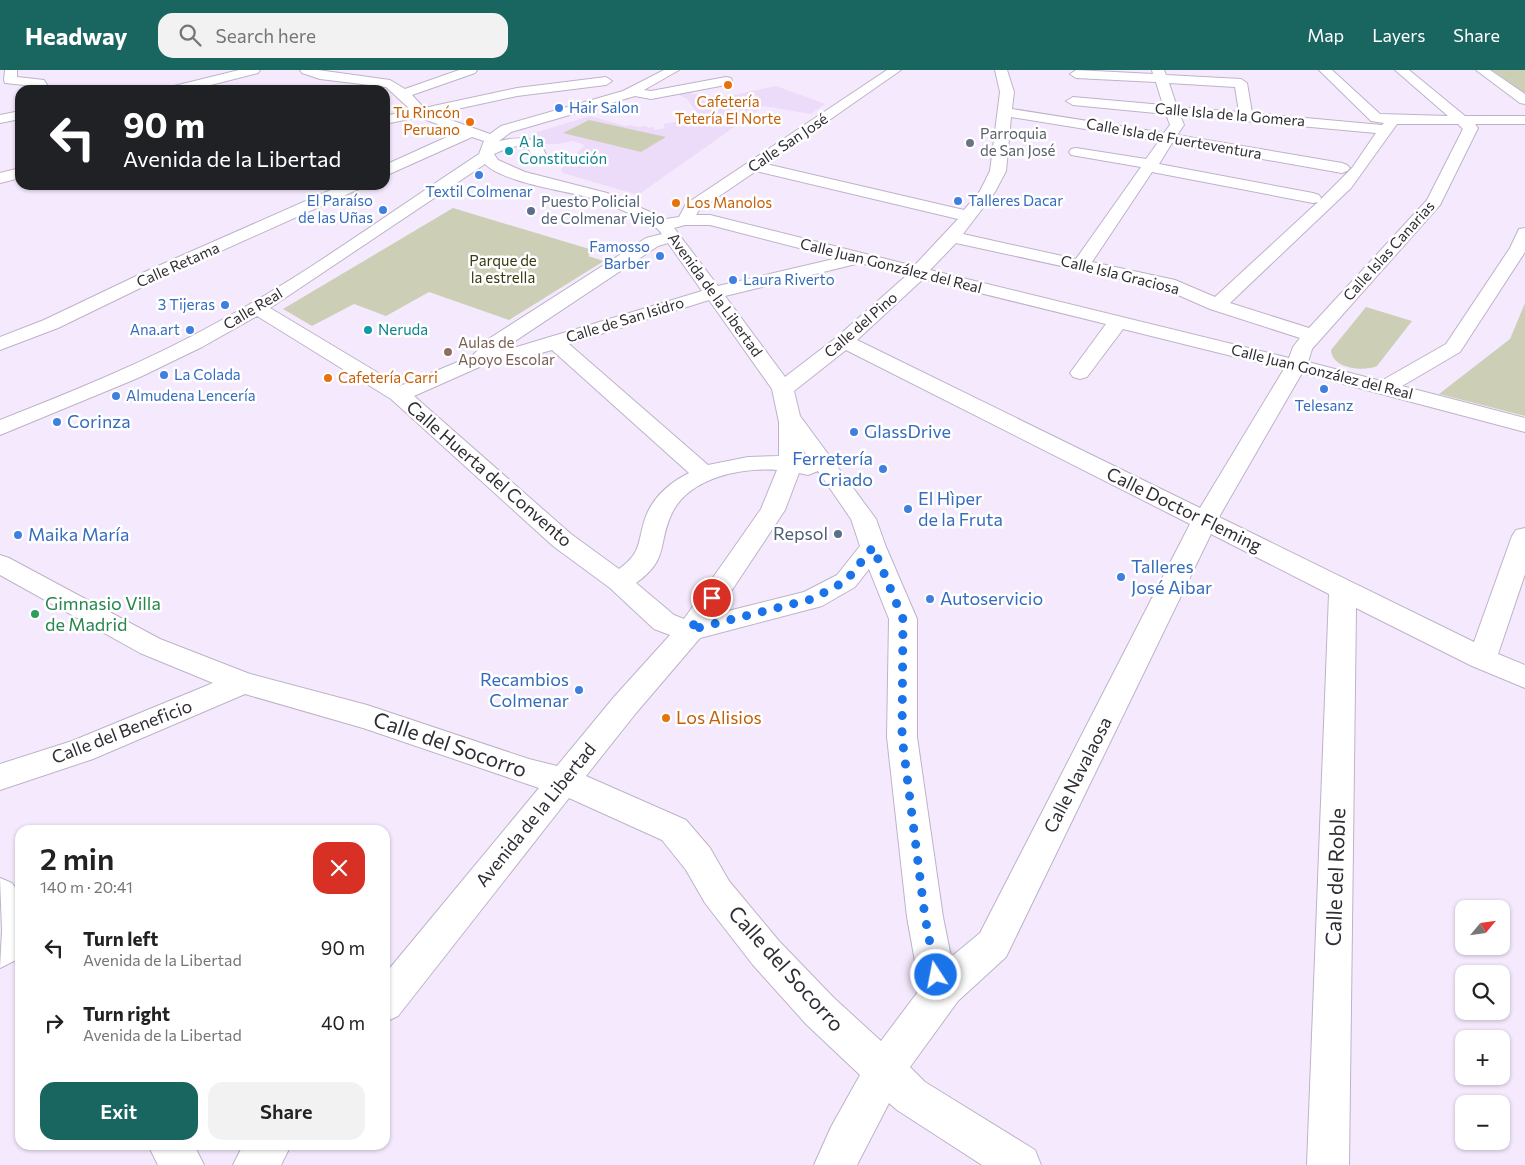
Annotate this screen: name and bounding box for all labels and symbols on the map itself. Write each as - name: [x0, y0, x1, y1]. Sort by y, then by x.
- marker: Cafetería Tetería El Norte: [722, 79, 734, 91]
- place label: Cafetería Tetería El Norte: [675, 92, 781, 127]
- place label: Hair Salon: [569, 98, 639, 116]
- street label: Calle Isla de la Gomera: [1154, 98, 1306, 130]
- marker: Hair Salon: [553, 102, 565, 114]
- place label: Tu Rincón Peruano: [393, 103, 460, 138]
- street label: Calle San José: [744, 109, 831, 176]
- street label: Calle Isla de Fuerteventura: [1085, 114, 1263, 162]
- marker: Tu Rincón Peruano: [464, 116, 476, 128]
- place label: Parroquia de San José: [980, 124, 1056, 159]
- place label: A la Constitución: [519, 132, 607, 167]
- marker: Parroquia de San José: [964, 137, 976, 149]
- marker: A la Constitución: [503, 145, 515, 157]
- marker: Textil Colmenar: [473, 169, 485, 181]
- place label: Textil Colmenar: [425, 182, 533, 200]
- place label: El Paraíso de las Uñas: [298, 191, 373, 226]
- place label: Talleres Dacar: [968, 191, 1063, 209]
- place label: Puesto Policial de Colmenar Viejo: [541, 192, 665, 227]
- place label: Los Manolos: [686, 193, 772, 211]
- marker: Talleres Dacar: [952, 195, 964, 207]
- marker: Los Manolos: [670, 197, 682, 209]
- street label: Calle Islas Canarias: [1339, 197, 1438, 304]
- marker: El Paraíso de las Uñas: [377, 204, 389, 216]
- marker: Puesto Policial de Colmenar Viejo: [525, 205, 537, 217]
- street label: Avenida de la Libertad: [665, 229, 767, 360]
- street label: Calle Juan González del Real: [798, 234, 984, 296]
- place label: Famosso Barber: [589, 237, 650, 272]
- street label: Calle Retama: [133, 238, 222, 290]
- marker: Famosso Barber: [654, 250, 666, 262]
- park label: Parque de la estrella: [469, 251, 537, 286]
- street label: Calle Isla Graciosa: [1059, 251, 1181, 297]
- place label: Laura Riverto: [743, 270, 835, 288]
- marker: Laura Riverto: [727, 274, 739, 286]
- street label: Calle Real: [220, 284, 285, 333]
- street label: Calle del Pino: [820, 288, 900, 361]
- street label: Calle de San Isidro: [564, 293, 686, 346]
- place label: 3 Tijeras: [158, 295, 215, 313]
- marker: 3 Tijeras: [219, 299, 231, 311]
- place label: Ana.art: [130, 320, 180, 338]
- place label: Neruda: [378, 320, 428, 338]
- marker: Ana.art: [184, 324, 196, 336]
- marker: Neruda: [362, 324, 374, 336]
- place label: Aulas de Apoyo Escolar: [458, 333, 555, 368]
- street label: Calle Juan González del Real: [1229, 340, 1415, 402]
- marker: Aulas de Apoyo Escolar: [442, 346, 454, 358]
- place label: La Colada: [174, 365, 241, 383]
- place label: Cafetería Carri: [338, 368, 438, 386]
- marker: La Colada: [158, 369, 170, 381]
- marker: Cafetería Carri: [322, 372, 334, 384]
- marker: Telesanz: [1318, 383, 1330, 395]
- place label: Almudena Lencería: [126, 386, 256, 404]
- marker: Almudena Lencería: [110, 390, 122, 402]
- street label: Calle Huerta del Convento: [402, 395, 577, 551]
- place label: Telesanz: [1295, 396, 1353, 414]
- place label: Corinza: [67, 410, 131, 432]
- marker: Corinza: [51, 416, 63, 428]
- place label: GlassDrive: [864, 420, 951, 442]
- marker: GlassDrive: [848, 426, 860, 438]
- place label: Ferretería Criado: [792, 447, 873, 490]
- street label: Calle Doctor Fleming: [1103, 462, 1266, 556]
- marker: Ferretería Criado: [877, 463, 889, 475]
- place label: El Hìper de la Fruta: [918, 487, 1003, 530]
- marker: El Hìper de la Fruta: [902, 503, 914, 515]
- place label: Repsol: [773, 522, 828, 544]
- place label: Maika María: [28, 523, 129, 545]
- marker: Repsol: [832, 528, 844, 540]
- marker: Maika María: [12, 529, 24, 541]
- place label: Talleres José Aibar: [1131, 555, 1212, 598]
- marker: Talleres José Aibar: [1115, 571, 1127, 583]
- pin: [691, 577, 733, 619]
- place label: Autoservicio: [940, 587, 1043, 609]
- place label: Gimnasio Villa de Madrid: [45, 592, 161, 635]
- marker: Autoservicio: [924, 593, 936, 605]
- marker: Gimnasio Villa de Madrid: [29, 608, 41, 620]
- place label: Recambios Colmenar: [480, 668, 569, 711]
- marker: Recambios Colmenar: [573, 684, 585, 696]
- street label: Calle del Beneficio: [48, 694, 195, 768]
- street label: Calle del Socorro: [371, 706, 530, 782]
- place label: Los Alisios: [676, 706, 762, 728]
- marker: Los Alisios: [660, 712, 672, 724]
- street label: Calle Navalaosa: [1038, 713, 1116, 836]
- street label: Avenida de la Libertad: [470, 738, 600, 891]
- street label: Calle del Roble: [1320, 807, 1349, 947]
- street label: Calle del Socorro: [724, 900, 850, 1036]
- north arrow: [1455, 900, 1510, 955]
- position arrow: [909, 948, 961, 1000]

